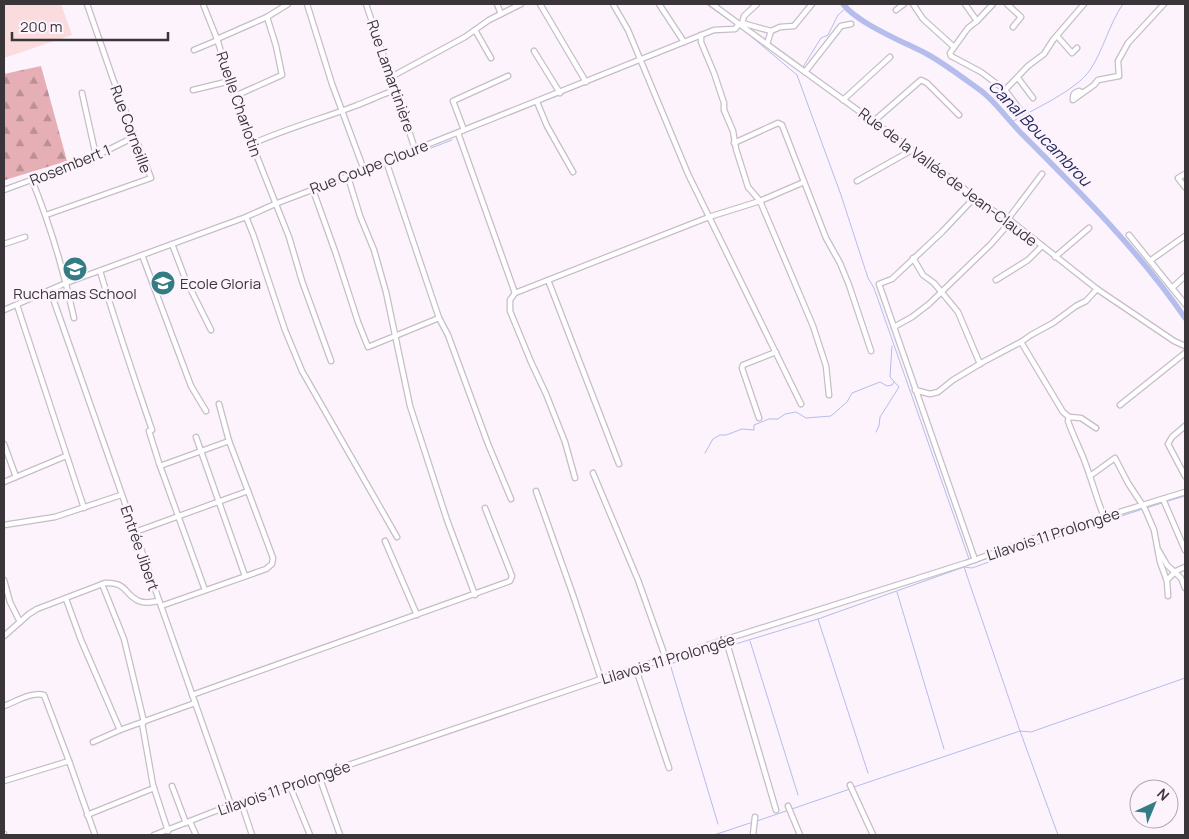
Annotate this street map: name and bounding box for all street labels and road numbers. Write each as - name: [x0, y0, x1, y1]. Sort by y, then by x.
- street label: Rue Lamartinière: [362, 17, 420, 135]
- street label: Ruelle Charlotin: [211, 49, 267, 160]
- street label: Rue Corneille: [105, 82, 157, 176]
- street label: Rue de la Vallée de Jean-Claude: [854, 103, 1042, 251]
- street label: Rue Coupe Cloure: [307, 135, 431, 199]
- street label: Rosembert 1: [27, 139, 113, 191]
- street label: Lilavois 11 Prolongée: [984, 502, 1122, 565]
- street label: Entrée Jibert: [116, 503, 164, 593]
- street label: Lilavois 11 Prolongée: [599, 629, 738, 689]
- street label: Lilavois 11 Prolongée: [215, 755, 353, 821]

